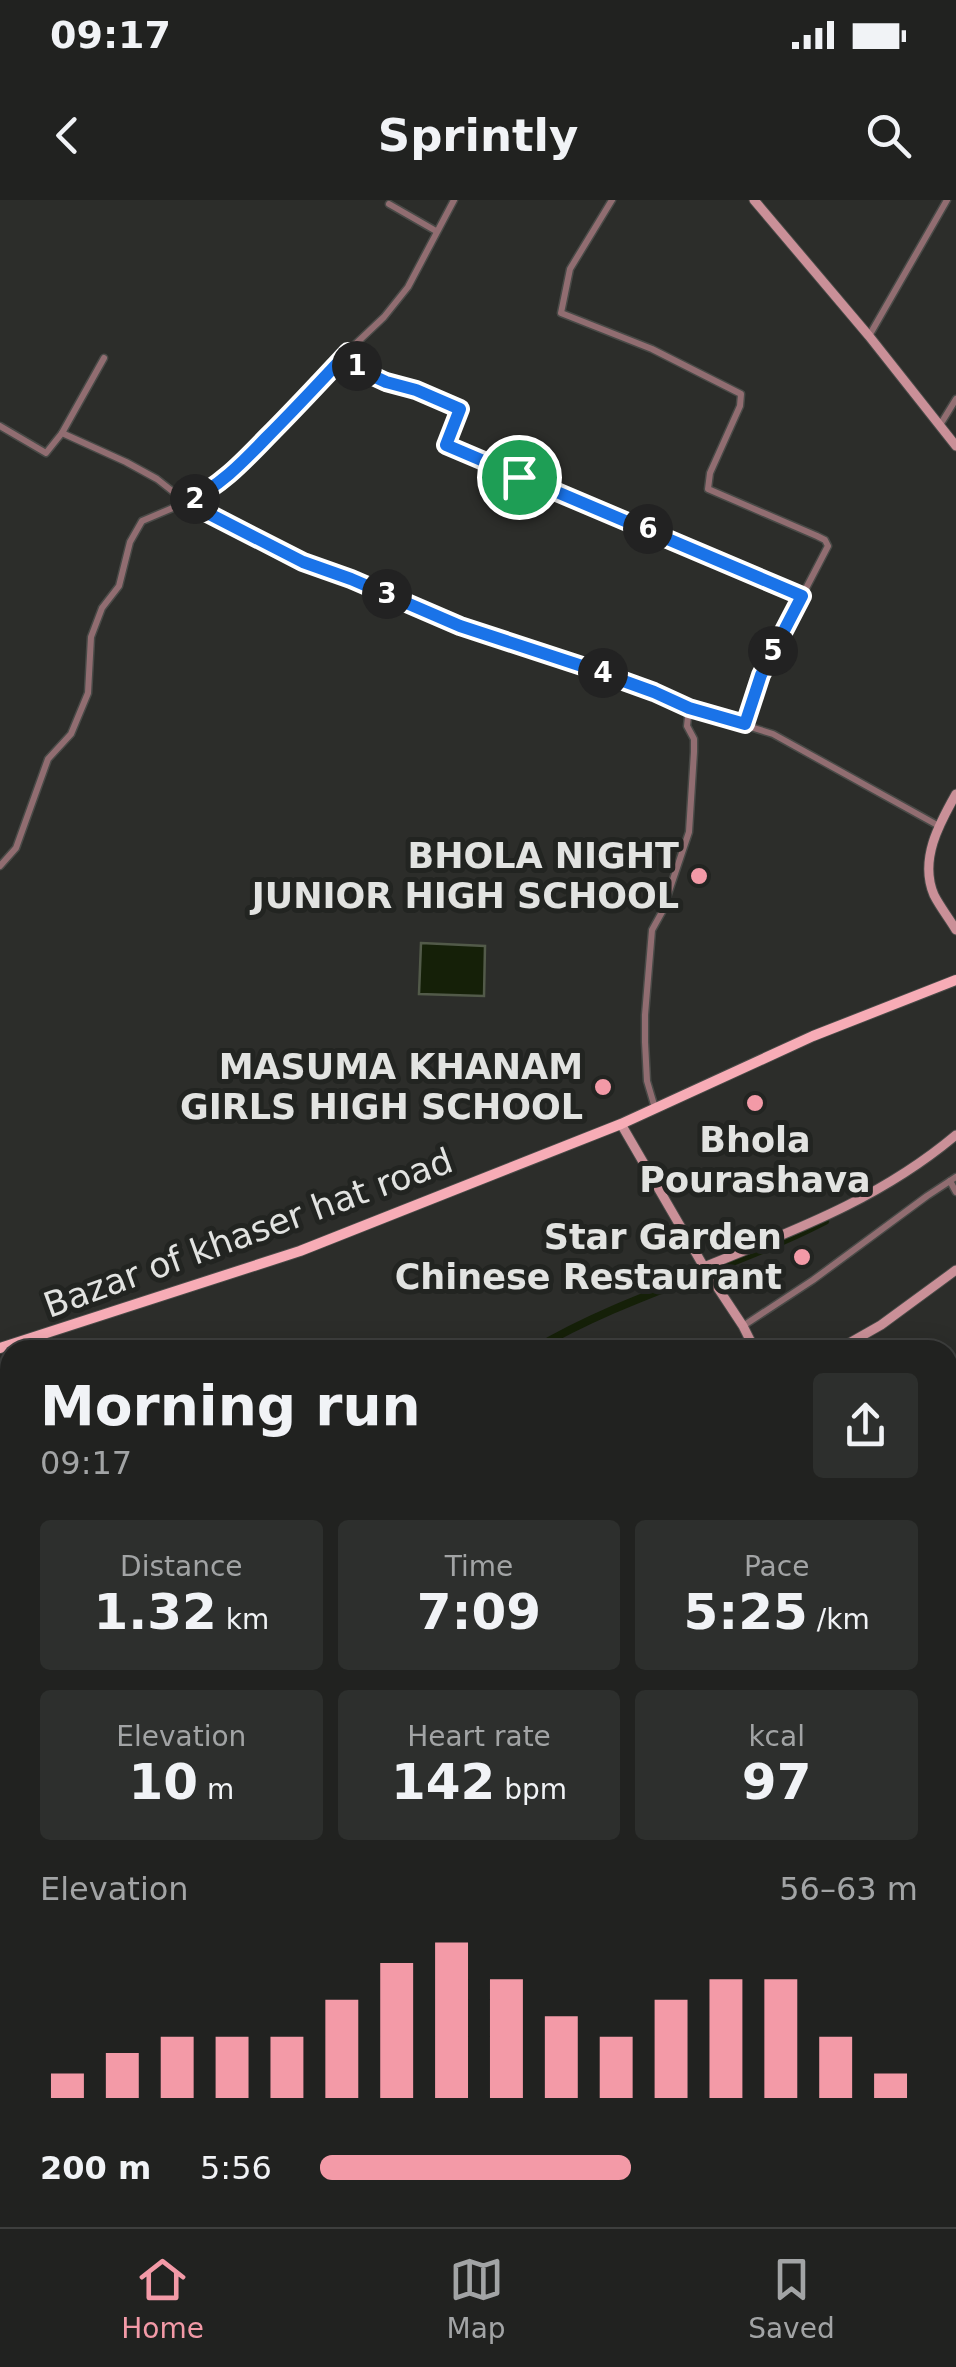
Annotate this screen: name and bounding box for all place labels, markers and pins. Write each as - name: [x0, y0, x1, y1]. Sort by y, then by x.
- pin: 1: [332, 341, 382, 391]
- pin: [477, 435, 562, 520]
- pin: 2: [170, 474, 220, 524]
- pin: 6: [623, 504, 673, 554]
- pin: 3: [362, 569, 412, 619]
- pin: 5: [748, 626, 798, 676]
- pin: 4: [578, 648, 628, 698]
- place label: BHOLA NIGHT JUNIOR HIGH SCHOOL: [250, 836, 679, 916]
- marker: BHOLA NIGHT JUNIOR HIGH SCHOOL: [688, 865, 710, 887]
- place label: MASUMA KHANAM GIRLS HIGH SCHOOL: [180, 1047, 583, 1127]
- marker: MASUMA KHANAM GIRLS HIGH SCHOOL: [592, 1076, 614, 1098]
- marker: Bhola Pourashava: [744, 1092, 766, 1114]
- place label: Bhola Pourashava: [639, 1120, 871, 1200]
- place label: Star Garden Chinese Restaurant: [395, 1217, 782, 1297]
- marker: Star Garden Chinese Restaurant: [791, 1246, 813, 1268]

